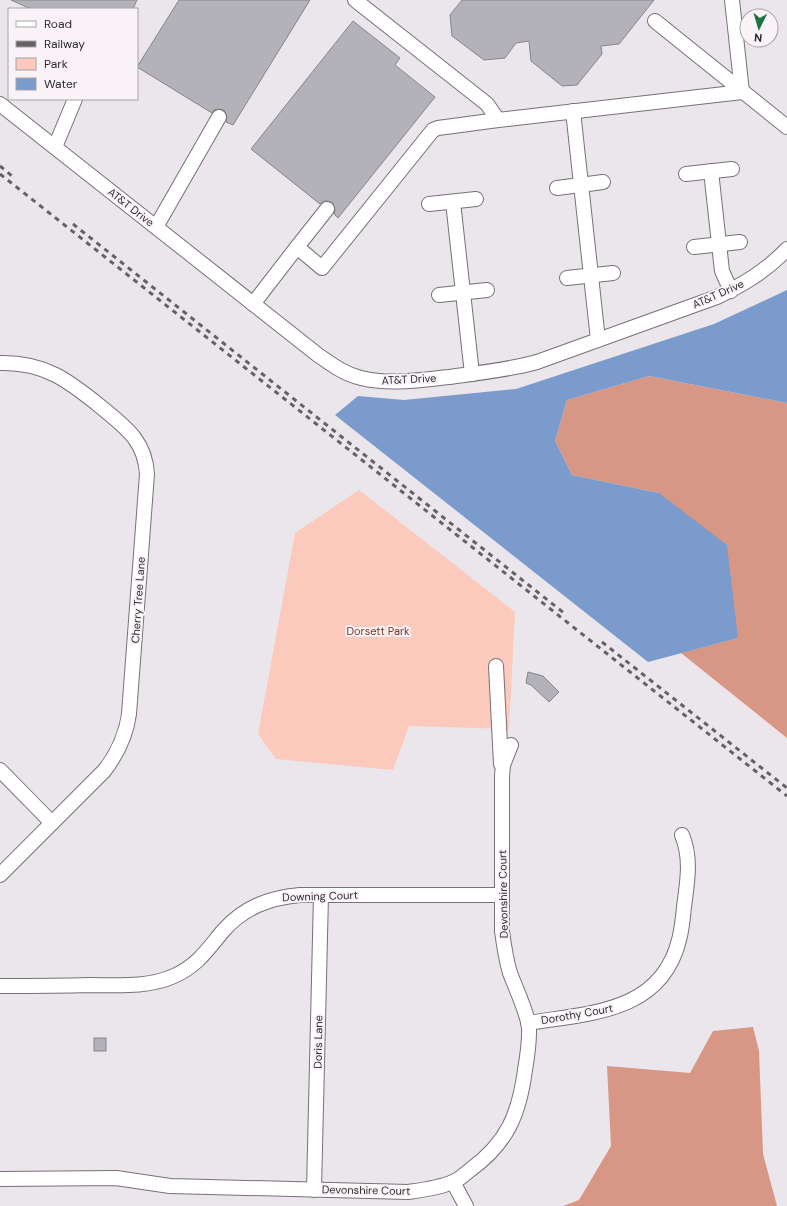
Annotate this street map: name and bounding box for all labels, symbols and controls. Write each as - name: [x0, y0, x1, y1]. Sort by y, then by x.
- legend: [8, 8, 138, 100]
- north arrow: [739, 8, 779, 48]
- text: Road: [44, 16, 72, 32]
- text: N: [754, 31, 763, 45]
- text: Railway: [44, 36, 85, 52]
- text: Park: [44, 56, 68, 72]
- text: Water: [44, 76, 78, 92]
- street label: AT&T Drive: [105, 185, 157, 229]
- street label: AT&T Drive: [690, 276, 746, 312]
- street label: AT&T Drive: [381, 371, 437, 387]
- street label: Cherry Tree Lane: [128, 556, 148, 644]
- park label: Dorsett Park: [346, 624, 410, 638]
- street label: Devonshire Court: [495, 850, 511, 938]
- street label: Downing Court: [282, 888, 358, 904]
- street label: Dorothy Court: [540, 1001, 614, 1027]
- street label: Doris Lane: [311, 1015, 325, 1069]
- street label: Devonshire Court: [322, 1182, 410, 1198]

